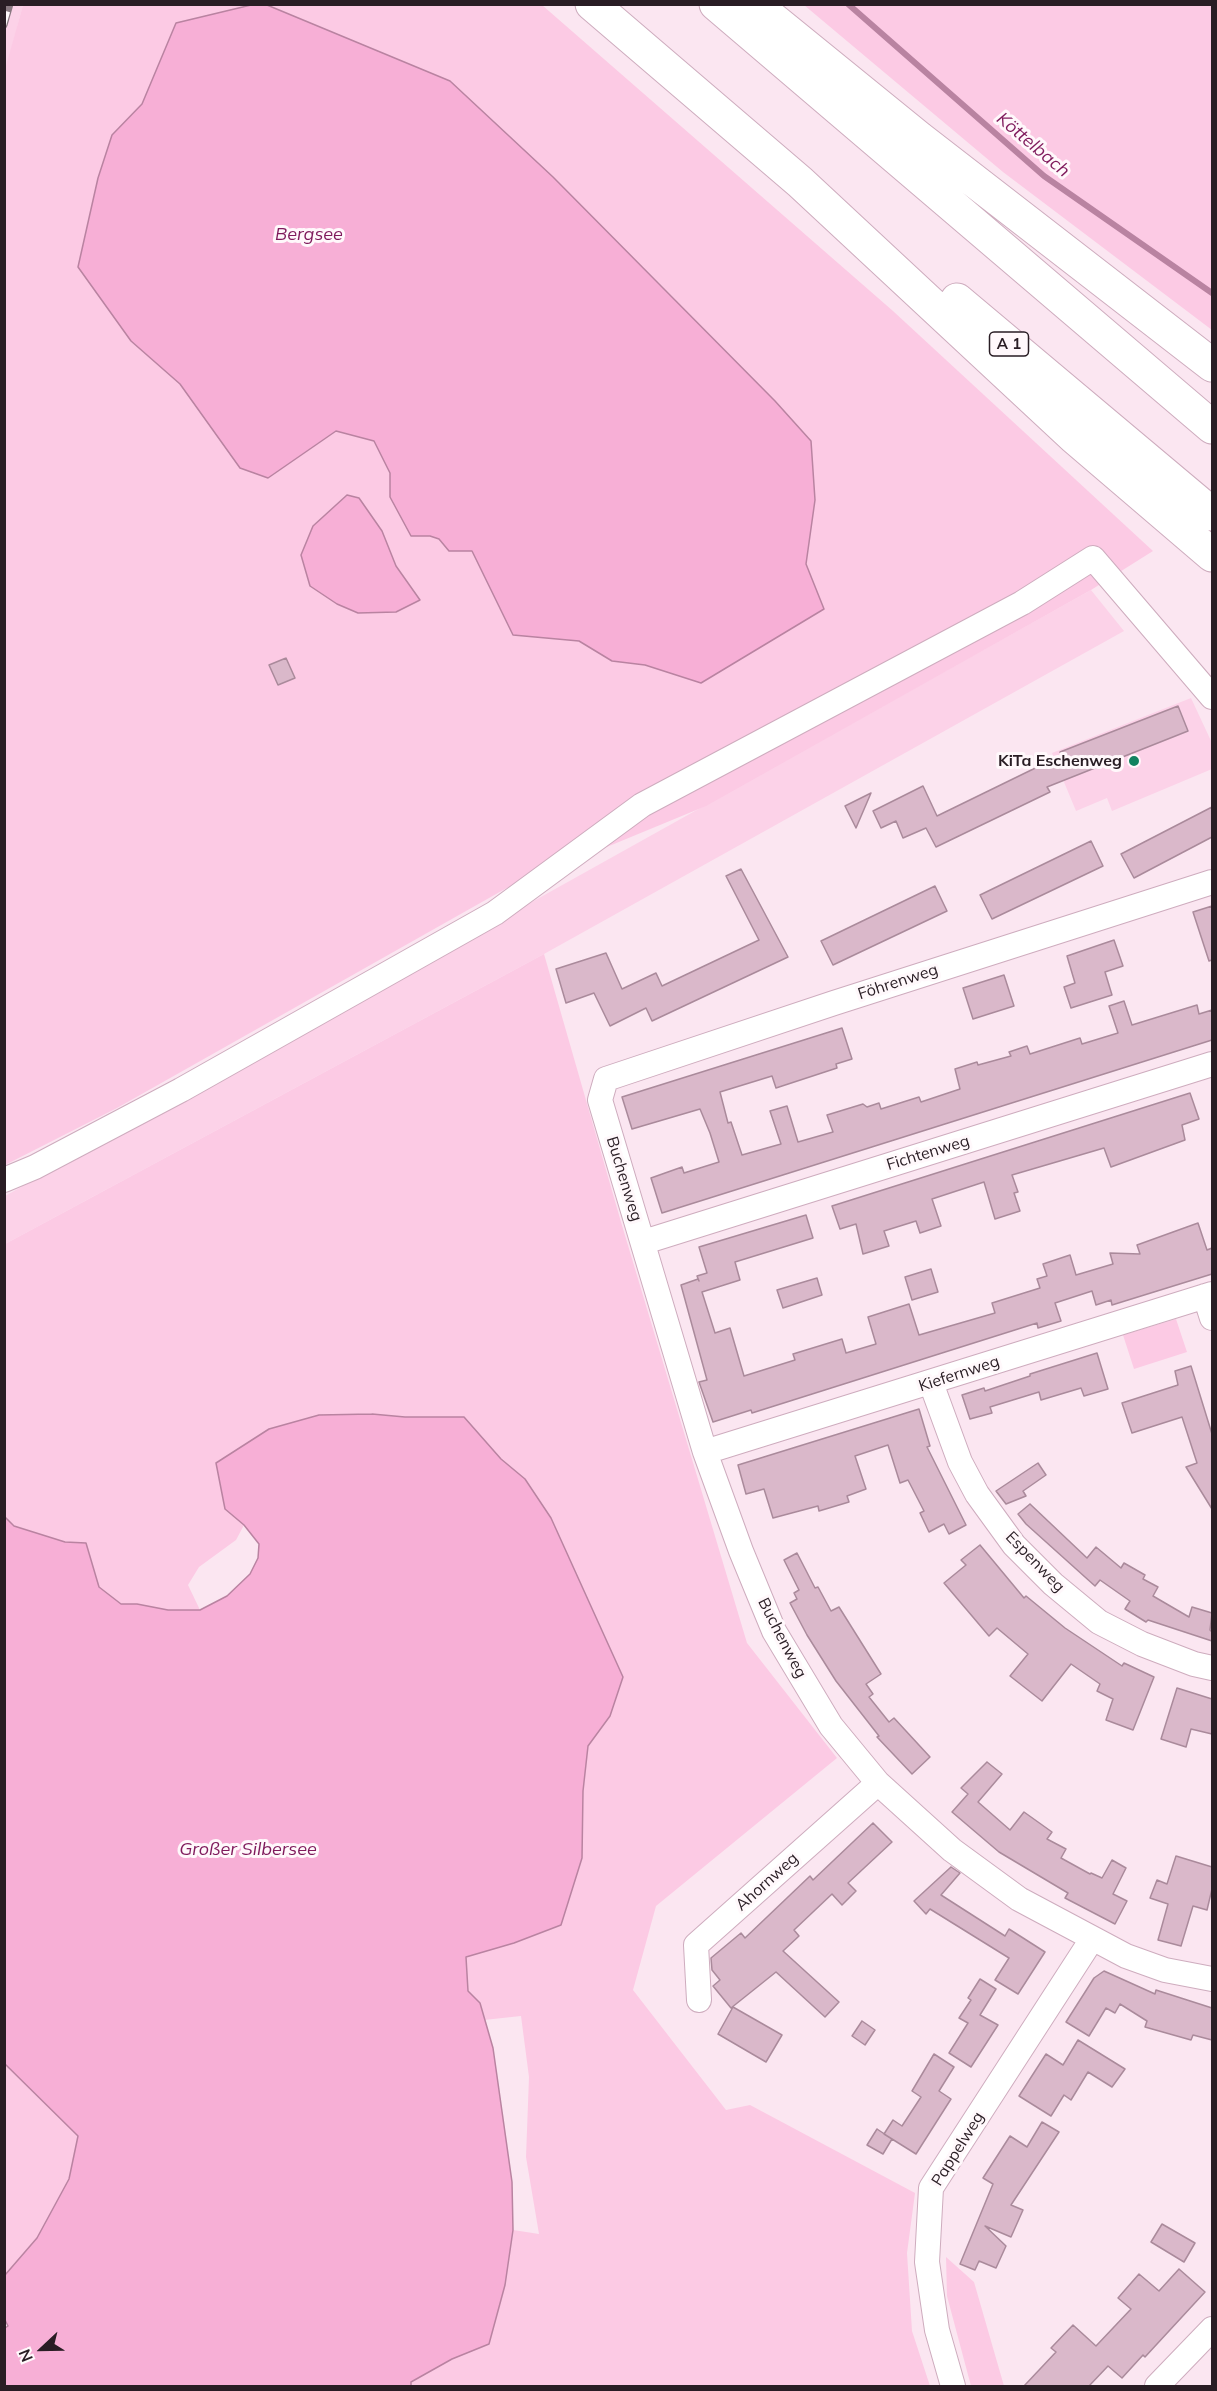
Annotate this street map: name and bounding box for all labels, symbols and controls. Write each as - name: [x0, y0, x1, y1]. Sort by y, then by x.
- water label: Köttelbach: [992, 108, 1074, 182]
- water label: Bergsee: [275, 224, 343, 246]
- road number: A 1: [990, 332, 1028, 356]
- place label: KiTa Eschenweg: [998, 751, 1122, 771]
- marker: KiTa Eschenweg: [1127, 754, 1141, 768]
- street label: Föhrenweg: [856, 960, 940, 1004]
- street label: Fichtenweg: [884, 1131, 972, 1175]
- street label: Buchenweg: [602, 1134, 646, 1224]
- street label: Kiefernweg: [916, 1352, 1002, 1396]
- street label: Espenweg: [1001, 1528, 1069, 1596]
- street label: Buchenweg: [754, 1595, 810, 1681]
- water label: Großer Silbersee: [179, 1839, 317, 1861]
- street label: Ahornweg: [732, 1849, 802, 1915]
- street label: Pappelweg: [928, 2109, 988, 2189]
- north arrow: [12, 2319, 72, 2379]
- text: N: [14, 2346, 37, 2365]

